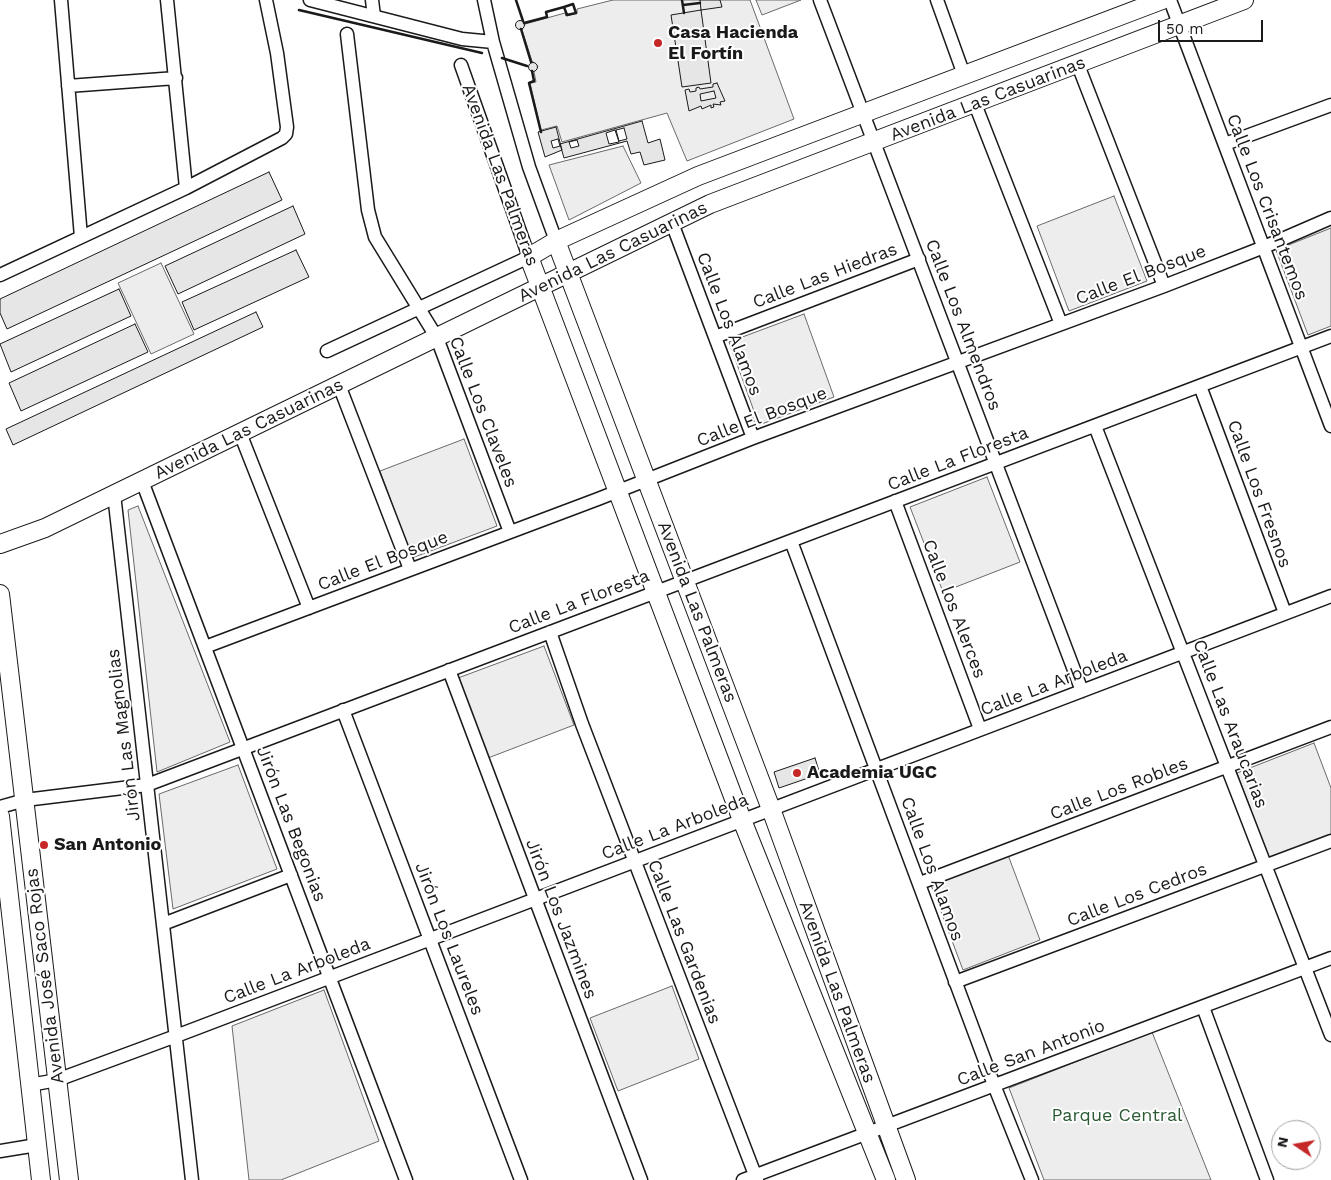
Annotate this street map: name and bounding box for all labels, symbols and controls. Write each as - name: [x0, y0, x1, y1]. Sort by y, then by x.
- scale bar: [1161, 10, 1266, 42]
- text: 50 m: [1166, 20, 1203, 38]
- place label: Casa Hacienda El Fortín: [668, 22, 798, 64]
- marker: Casa Hacienda El Fortín: [652, 37, 664, 49]
- street label: Avenida Las Casuarinas: [887, 52, 1089, 146]
- street label: Avenida Las Palmeras: [457, 81, 543, 269]
- street label: Calle Los Crisantemos: [1222, 111, 1312, 303]
- street label: Avenida Las Casuarinas: [515, 197, 711, 307]
- street label: Calle Los Almendros: [920, 236, 1006, 414]
- street label: Calle Las Hiedras: [750, 238, 900, 314]
- street label: Calle El Bosque: [1073, 240, 1209, 310]
- street label: Calle Los Alamos: [692, 249, 766, 399]
- street label: Calle Los Claveles: [444, 334, 522, 490]
- street label: Avenida Las Casuarinas: [151, 374, 347, 484]
- street label: Calle El Bosque: [694, 382, 830, 452]
- street label: Calle Los Fresnos: [1222, 417, 1296, 571]
- street label: Calle La Floresta: [885, 422, 1031, 496]
- street label: Avenida Las Palmeras: [652, 518, 742, 706]
- street label: Calle El Bosque: [315, 526, 451, 596]
- street label: Calle los Alerces: [918, 537, 990, 681]
- street label: Calle La Floresta: [506, 565, 652, 639]
- street label: Calle Las Araucarias: [1188, 637, 1272, 811]
- street label: Calle La Arboleda: [977, 645, 1131, 721]
- street label: Jirón Las Magnolias: [103, 648, 145, 822]
- street label: Jirón Las Begonias: [251, 743, 331, 905]
- street label: Calle Los Robles: [1047, 753, 1191, 825]
- place label: Academia UGC: [807, 762, 937, 784]
- marker: Academia UGC: [791, 767, 803, 779]
- street label: Calle La Arboleda: [598, 789, 752, 865]
- street label: Calle Los Alamos: [896, 794, 968, 944]
- place label: San Antonio: [54, 834, 161, 856]
- street label: Jirón Los Jazmines: [521, 836, 601, 1002]
- marker: San Antonio: [38, 839, 50, 851]
- street label: Calle Las Gardenias: [643, 857, 725, 1027]
- street label: Calle Los Cedros: [1064, 858, 1210, 932]
- street label: Jirón Los Laureles: [410, 860, 488, 1018]
- street label: Avenida José Saco Rojas: [21, 867, 69, 1085]
- street label: Avenida Las Palmeras: [794, 898, 880, 1086]
- street label: Calle La Arboleda: [220, 933, 374, 1009]
- street label: Calle San Antonio: [954, 1015, 1108, 1091]
- park label: Parque Central: [1051, 1105, 1183, 1127]
- north arrow: [1271, 1120, 1321, 1170]
- text: N: [1273, 1135, 1291, 1149]

